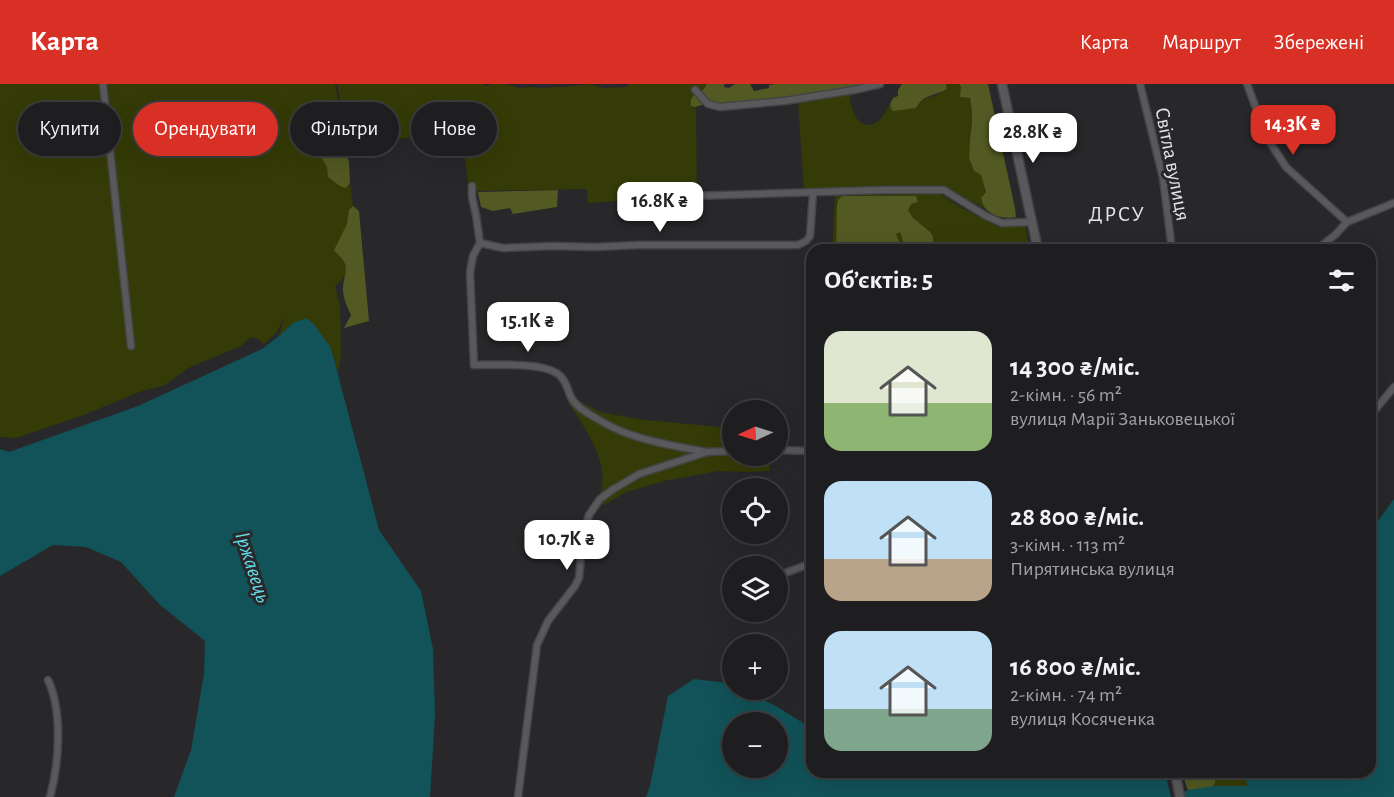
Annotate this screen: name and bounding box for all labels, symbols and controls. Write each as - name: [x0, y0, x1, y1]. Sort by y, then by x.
- text: Карта: [30, 28, 99, 56]
- text: Карта: [1080, 32, 1129, 53]
- text: Маршрут: [1162, 32, 1241, 53]
- text: Збережені: [1274, 32, 1364, 53]
- chip: Купити: [18, 102, 121, 156]
- chip: Орендувати: [133, 102, 278, 156]
- chip: Фільтри: [290, 102, 399, 156]
- chip: Нове: [411, 102, 497, 156]
- street label: Світла вулиця: [1151, 105, 1194, 223]
- pin: 14.3K ₴: [1238, 105, 1348, 156]
- pin: 28.8K ₴: [978, 113, 1088, 164]
- text: 14.3K ₴: [1265, 114, 1321, 134]
- text: 28.8K ₴: [1003, 122, 1063, 142]
- pin: 16.8K ₴: [605, 182, 715, 233]
- text: 16.8K ₴: [631, 191, 689, 211]
- district label: ДРСУ: [1089, 203, 1145, 225]
- icon: filters: [1325, 264, 1358, 297]
- text: Об’єктів: 5: [824, 267, 933, 293]
- pin: 15.1K ₴: [473, 302, 583, 353]
- text: 15.1K ₴: [501, 311, 555, 331]
- text: 14 300 ₴/міс.: [1010, 354, 1140, 380]
- icon: home: [872, 355, 944, 427]
- text: 2-кімн. · 56 m²: [1010, 385, 1122, 405]
- north arrow: [722, 400, 788, 466]
- map controls: [722, 400, 788, 778]
- text: вулиця Марії Заньковецької: [1010, 409, 1235, 429]
- button: locate: [722, 478, 788, 544]
- text: 28 800 ₴/міс.: [1010, 504, 1144, 530]
- icon: home: [872, 505, 944, 577]
- pin: 10.7K ₴: [512, 520, 622, 571]
- water label: Іржавець: [230, 529, 275, 606]
- text: 10.7K ₴: [538, 529, 596, 549]
- text: 3-кімн. · 113 m²: [1010, 535, 1125, 555]
- button: layers: [722, 556, 788, 622]
- text: Пирятинська вулиця: [1010, 559, 1175, 579]
- button: +: [722, 634, 788, 700]
- text: 16 800 ₴/міс.: [1010, 654, 1141, 680]
- icon: home: [872, 655, 944, 727]
- text: 2-кімн. · 74 m²: [1010, 685, 1122, 705]
- text: вулиця Косяченка: [1010, 709, 1155, 729]
- button: −: [722, 712, 788, 778]

